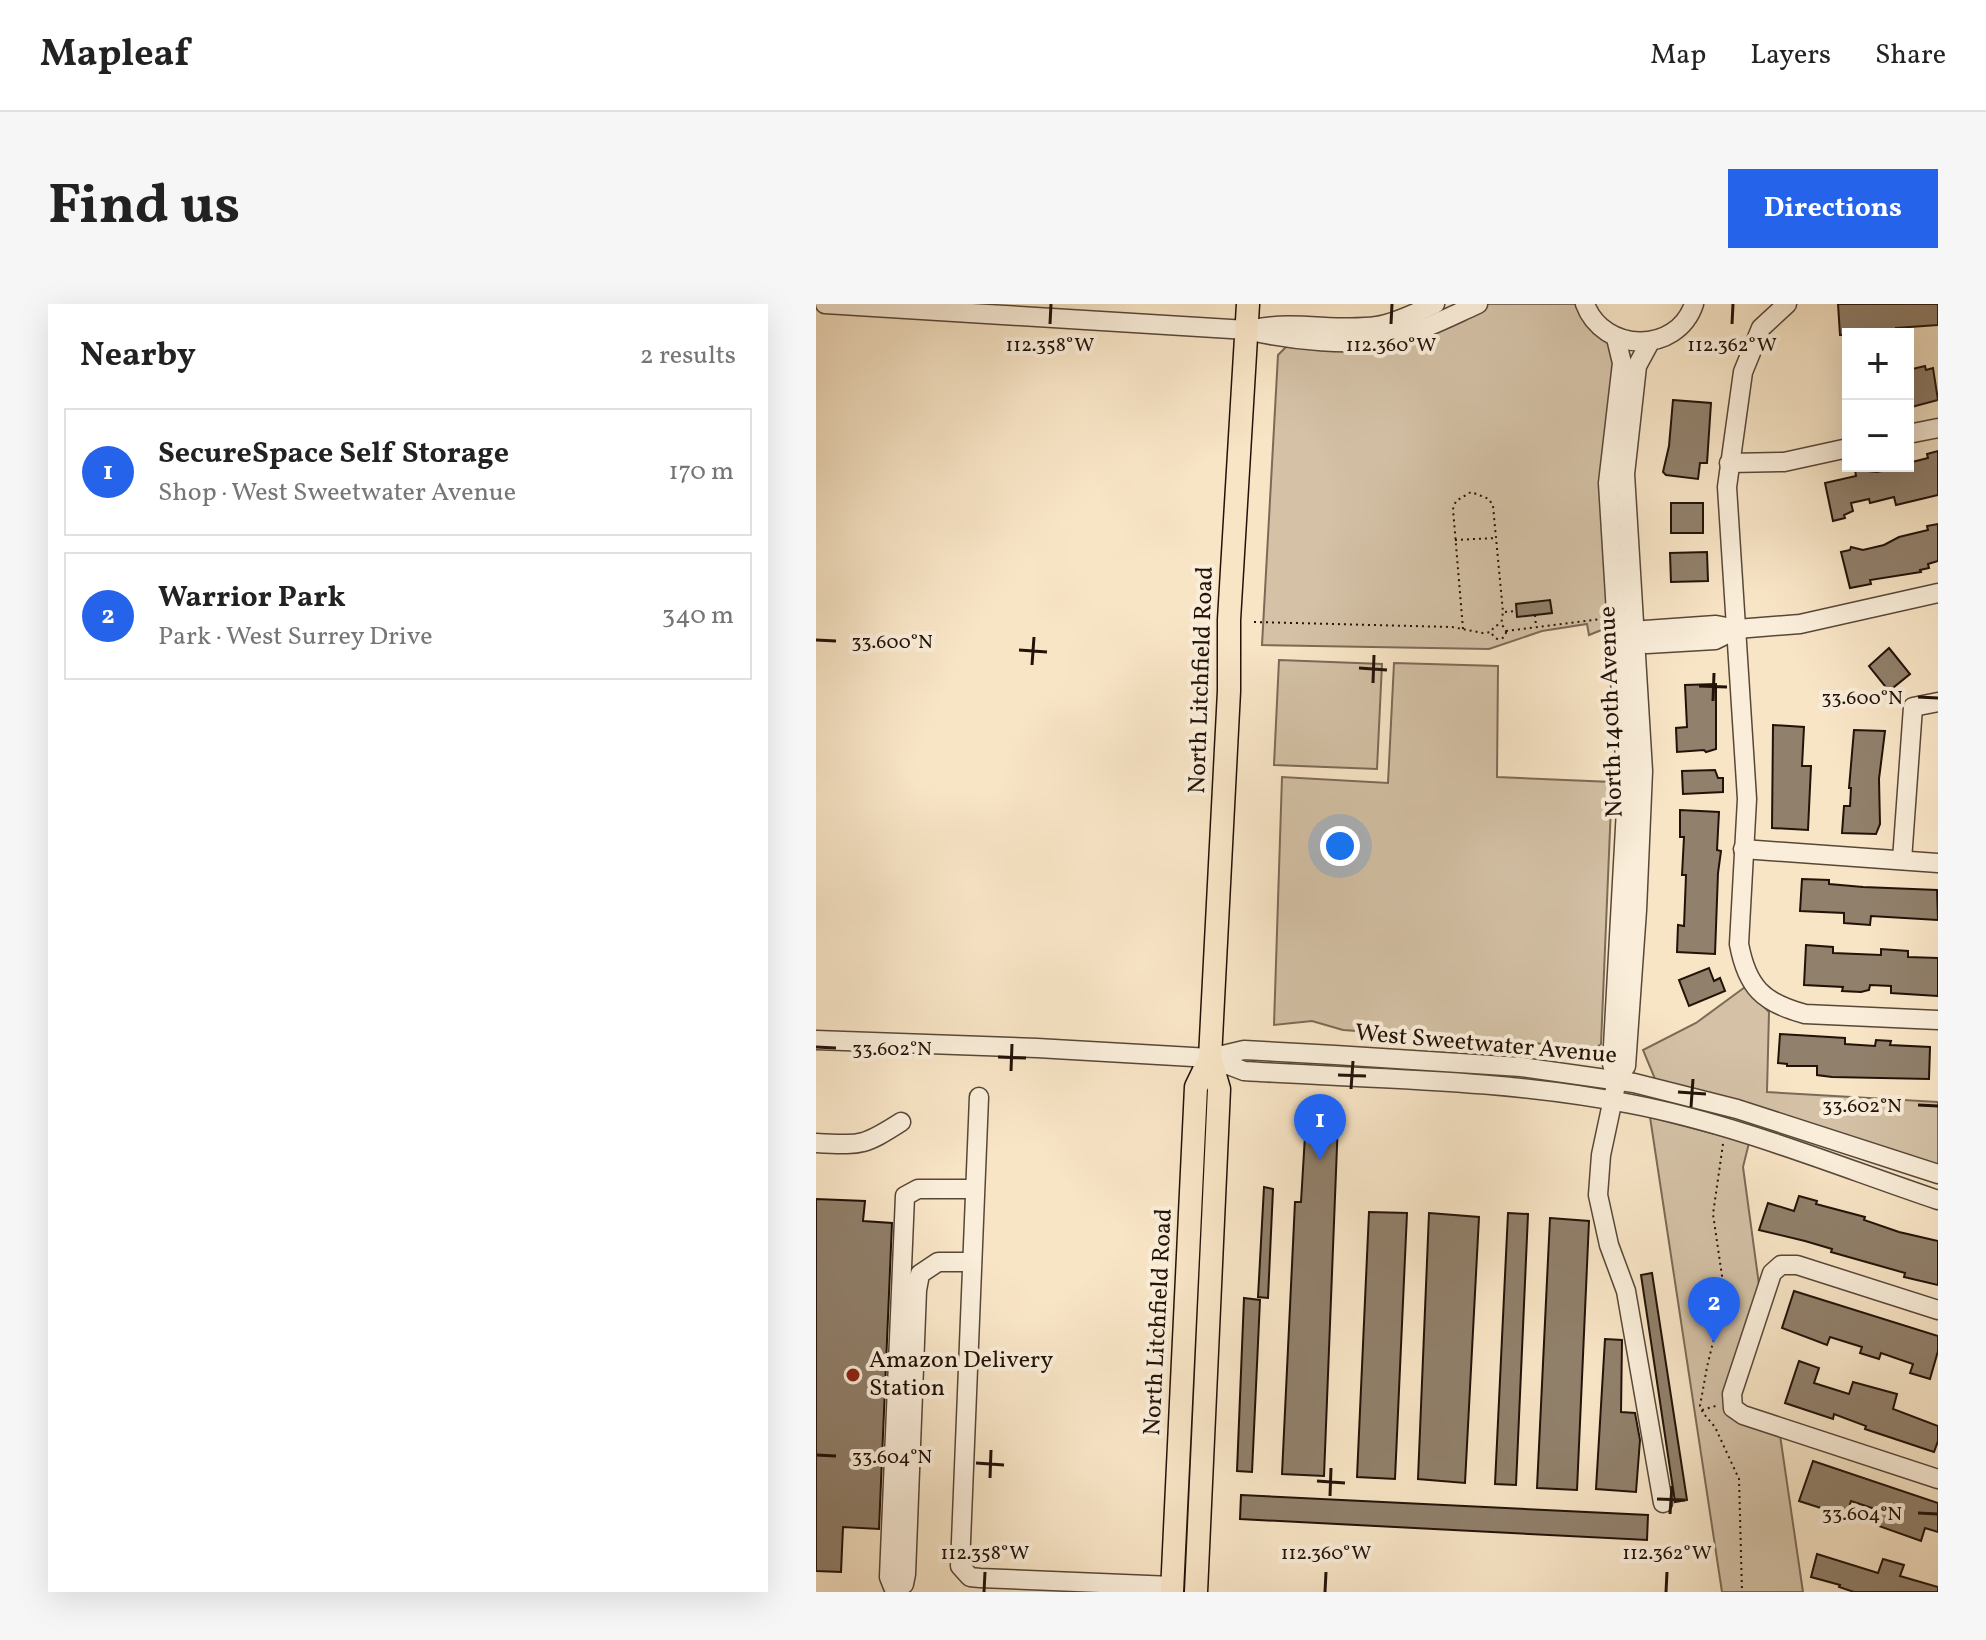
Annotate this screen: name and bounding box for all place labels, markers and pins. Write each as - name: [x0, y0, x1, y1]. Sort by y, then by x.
- pin: 1: [1294, 1094, 1346, 1160]
- pin: 2: [1688, 1277, 1740, 1343]
- place label: Amazon Delivery Station: [869, 1344, 1053, 1406]
- marker: Amazon Delivery Station: [844, 1366, 862, 1384]

